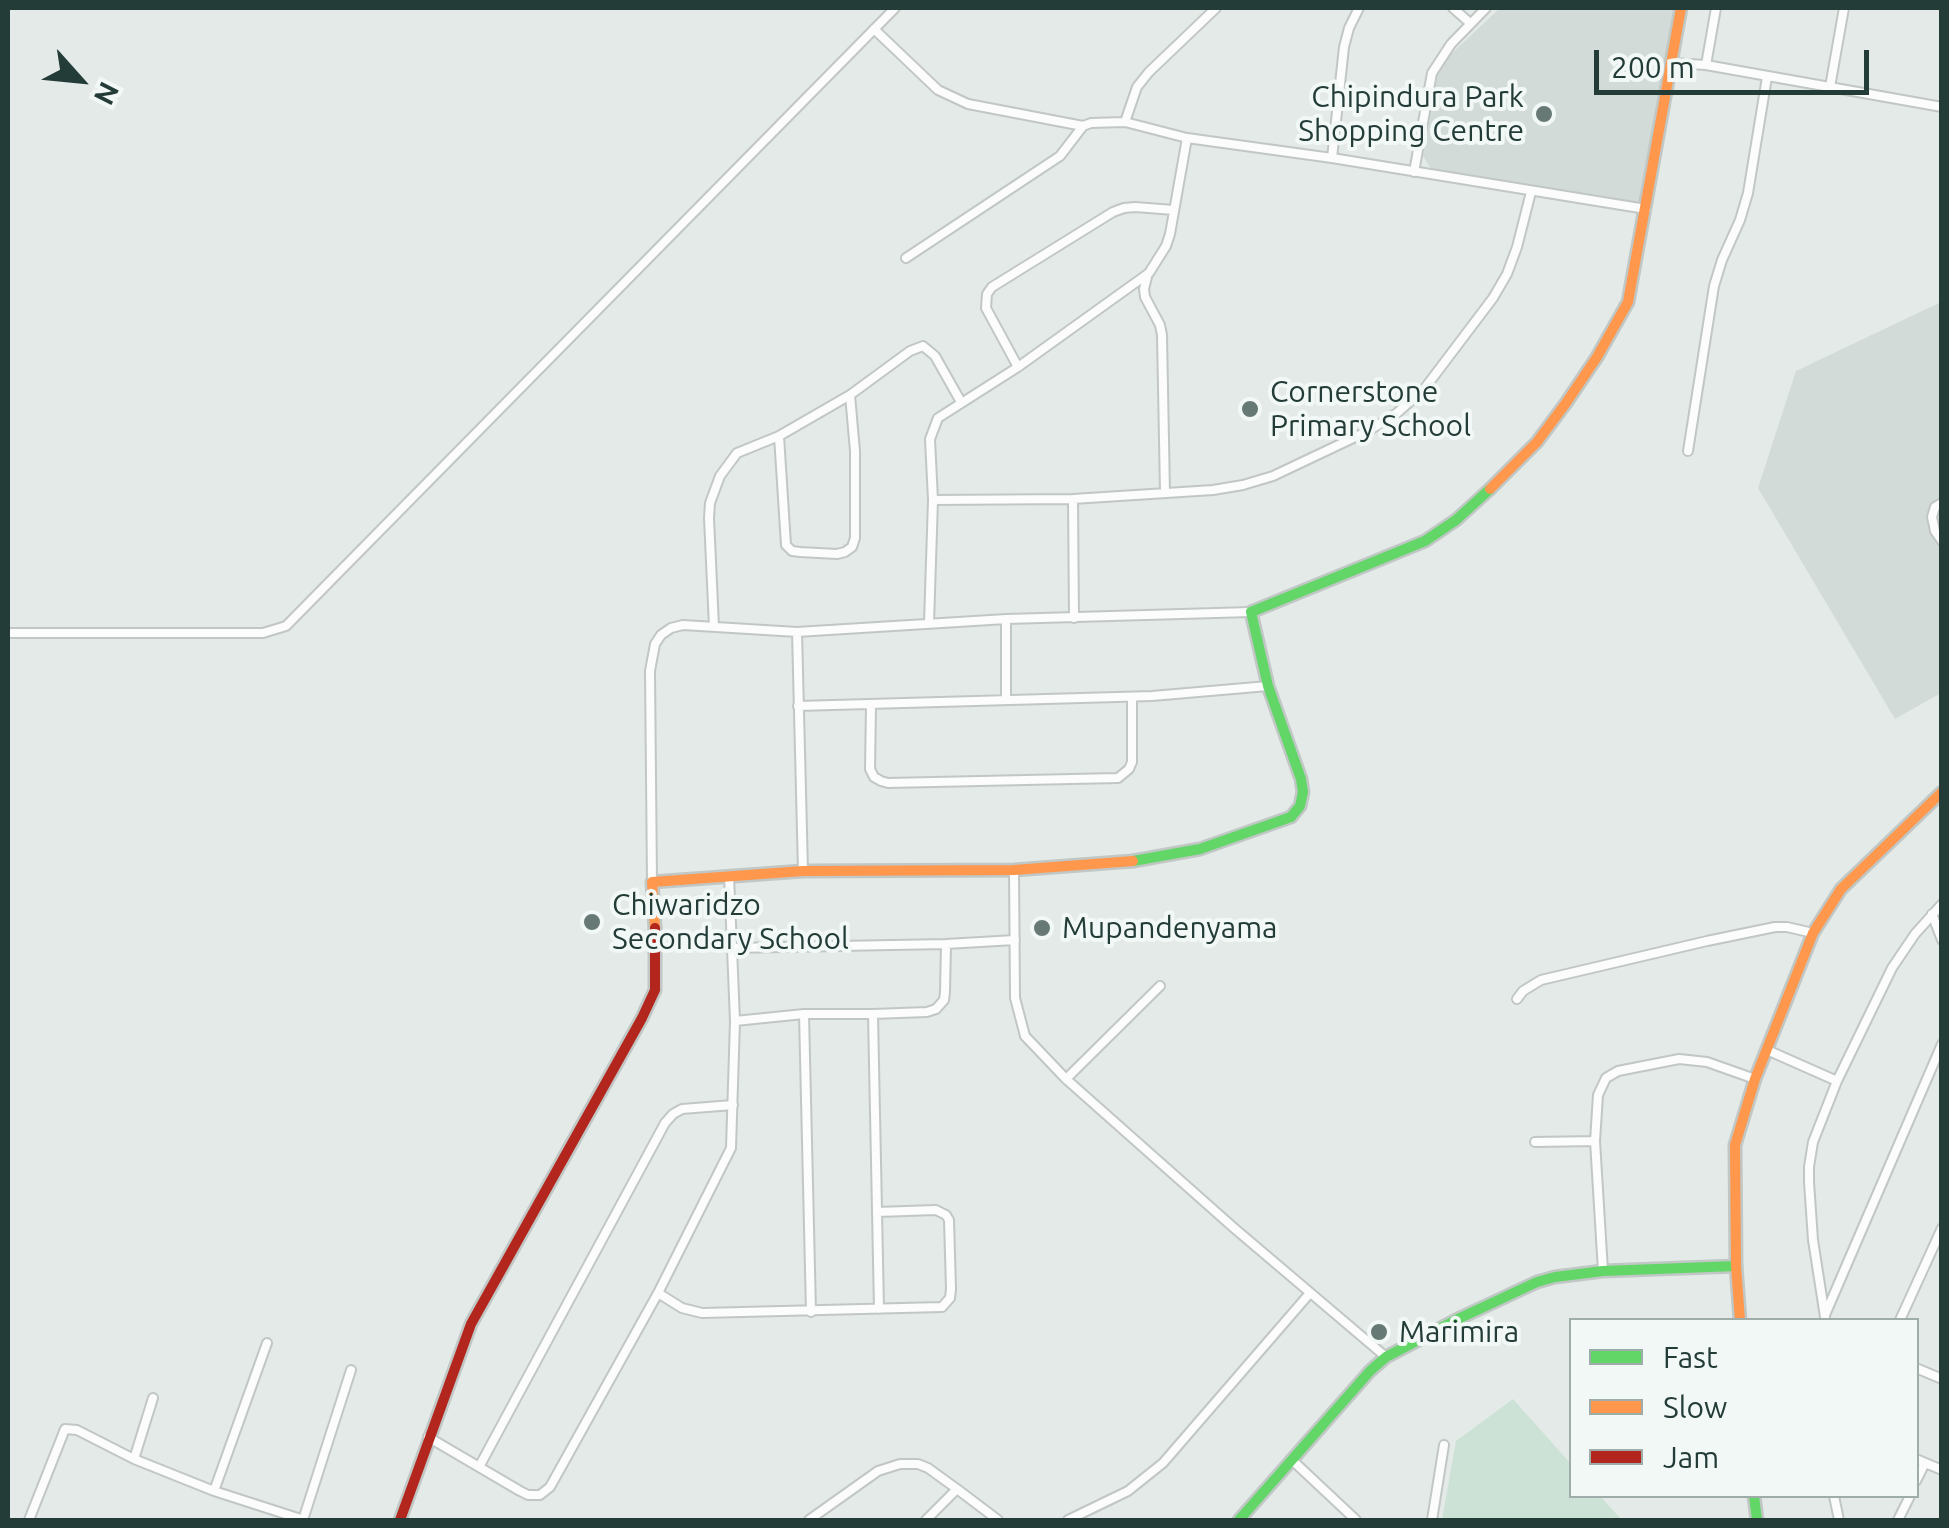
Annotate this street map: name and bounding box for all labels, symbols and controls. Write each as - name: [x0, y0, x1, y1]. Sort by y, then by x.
- north arrow: [30, 30, 130, 130]
- scale bar: [1599, 30, 1874, 92]
- text: 200 m: [1611, 50, 1695, 84]
- text: N: [89, 77, 126, 110]
- place label: Chipindura Park Shopping Centre: [1298, 79, 1524, 150]
- marker: Chipindura Park Shopping Centre: [1533, 103, 1555, 125]
- place label: Cornerstone Primary School: [1270, 374, 1471, 444]
- marker: Cornerstone Primary School: [1239, 398, 1261, 420]
- place label: Chiwaridzo Secondary School: [612, 887, 849, 958]
- place label: Mupandenyama: [1062, 910, 1277, 946]
- marker: Chiwaridzo Secondary School: [581, 911, 603, 933]
- marker: Mupandenyama: [1031, 917, 1053, 939]
- place label: Marimira: [1399, 1314, 1519, 1350]
- legend: [1569, 1318, 1919, 1498]
- marker: Marimira: [1368, 1321, 1390, 1343]
- text: Fast: [1663, 1340, 1718, 1374]
- text: Slow: [1663, 1390, 1727, 1424]
- text: Jam: [1663, 1440, 1719, 1474]

